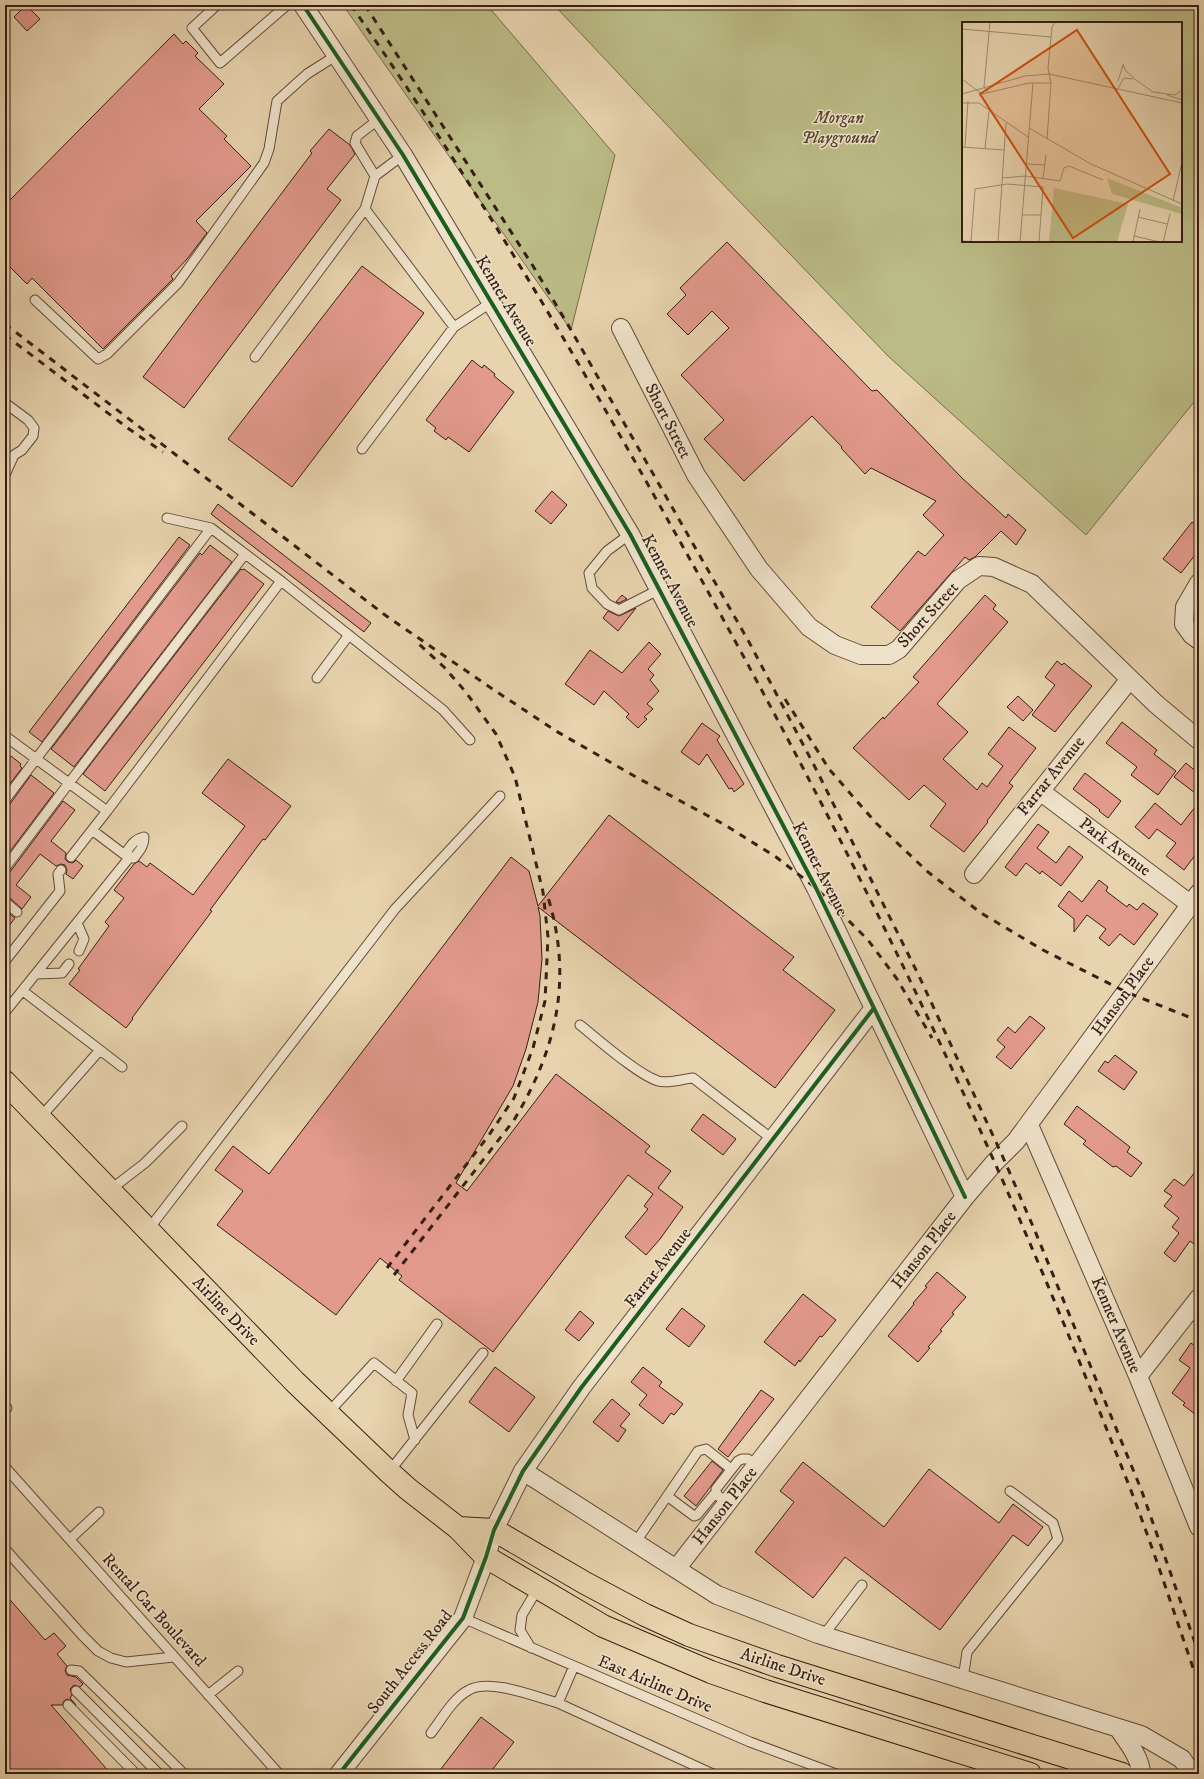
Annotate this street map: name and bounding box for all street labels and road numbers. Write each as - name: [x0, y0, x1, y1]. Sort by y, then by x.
- street label: Kenner Avenue: [470, 251, 542, 351]
- street label: Short Street: [640, 380, 697, 463]
- street label: Kenner Avenue: [636, 531, 704, 631]
- street label: Short Street: [893, 577, 964, 653]
- street label: Farrar Avenue: [1012, 732, 1090, 820]
- street label: Park Avenue: [1075, 813, 1155, 881]
- street label: Kenner Avenue: [787, 818, 853, 920]
- street label: Hanson Place: [1087, 952, 1159, 1040]
- street label: Hanson Place: [887, 1206, 961, 1294]
- street label: Farrar Avenue: [620, 1223, 696, 1313]
- street label: Airline Drive: [187, 1272, 265, 1350]
- street label: Kenner Avenue: [1086, 1274, 1146, 1376]
- street label: Hanson Place: [688, 1462, 762, 1550]
- street label: Rental Car Boulevard: [97, 1548, 211, 1672]
- street label: South Access Road: [363, 1605, 458, 1718]
- street label: Airline Drive: [738, 1643, 828, 1691]
- street label: East Airline Drive: [594, 1650, 716, 1718]

